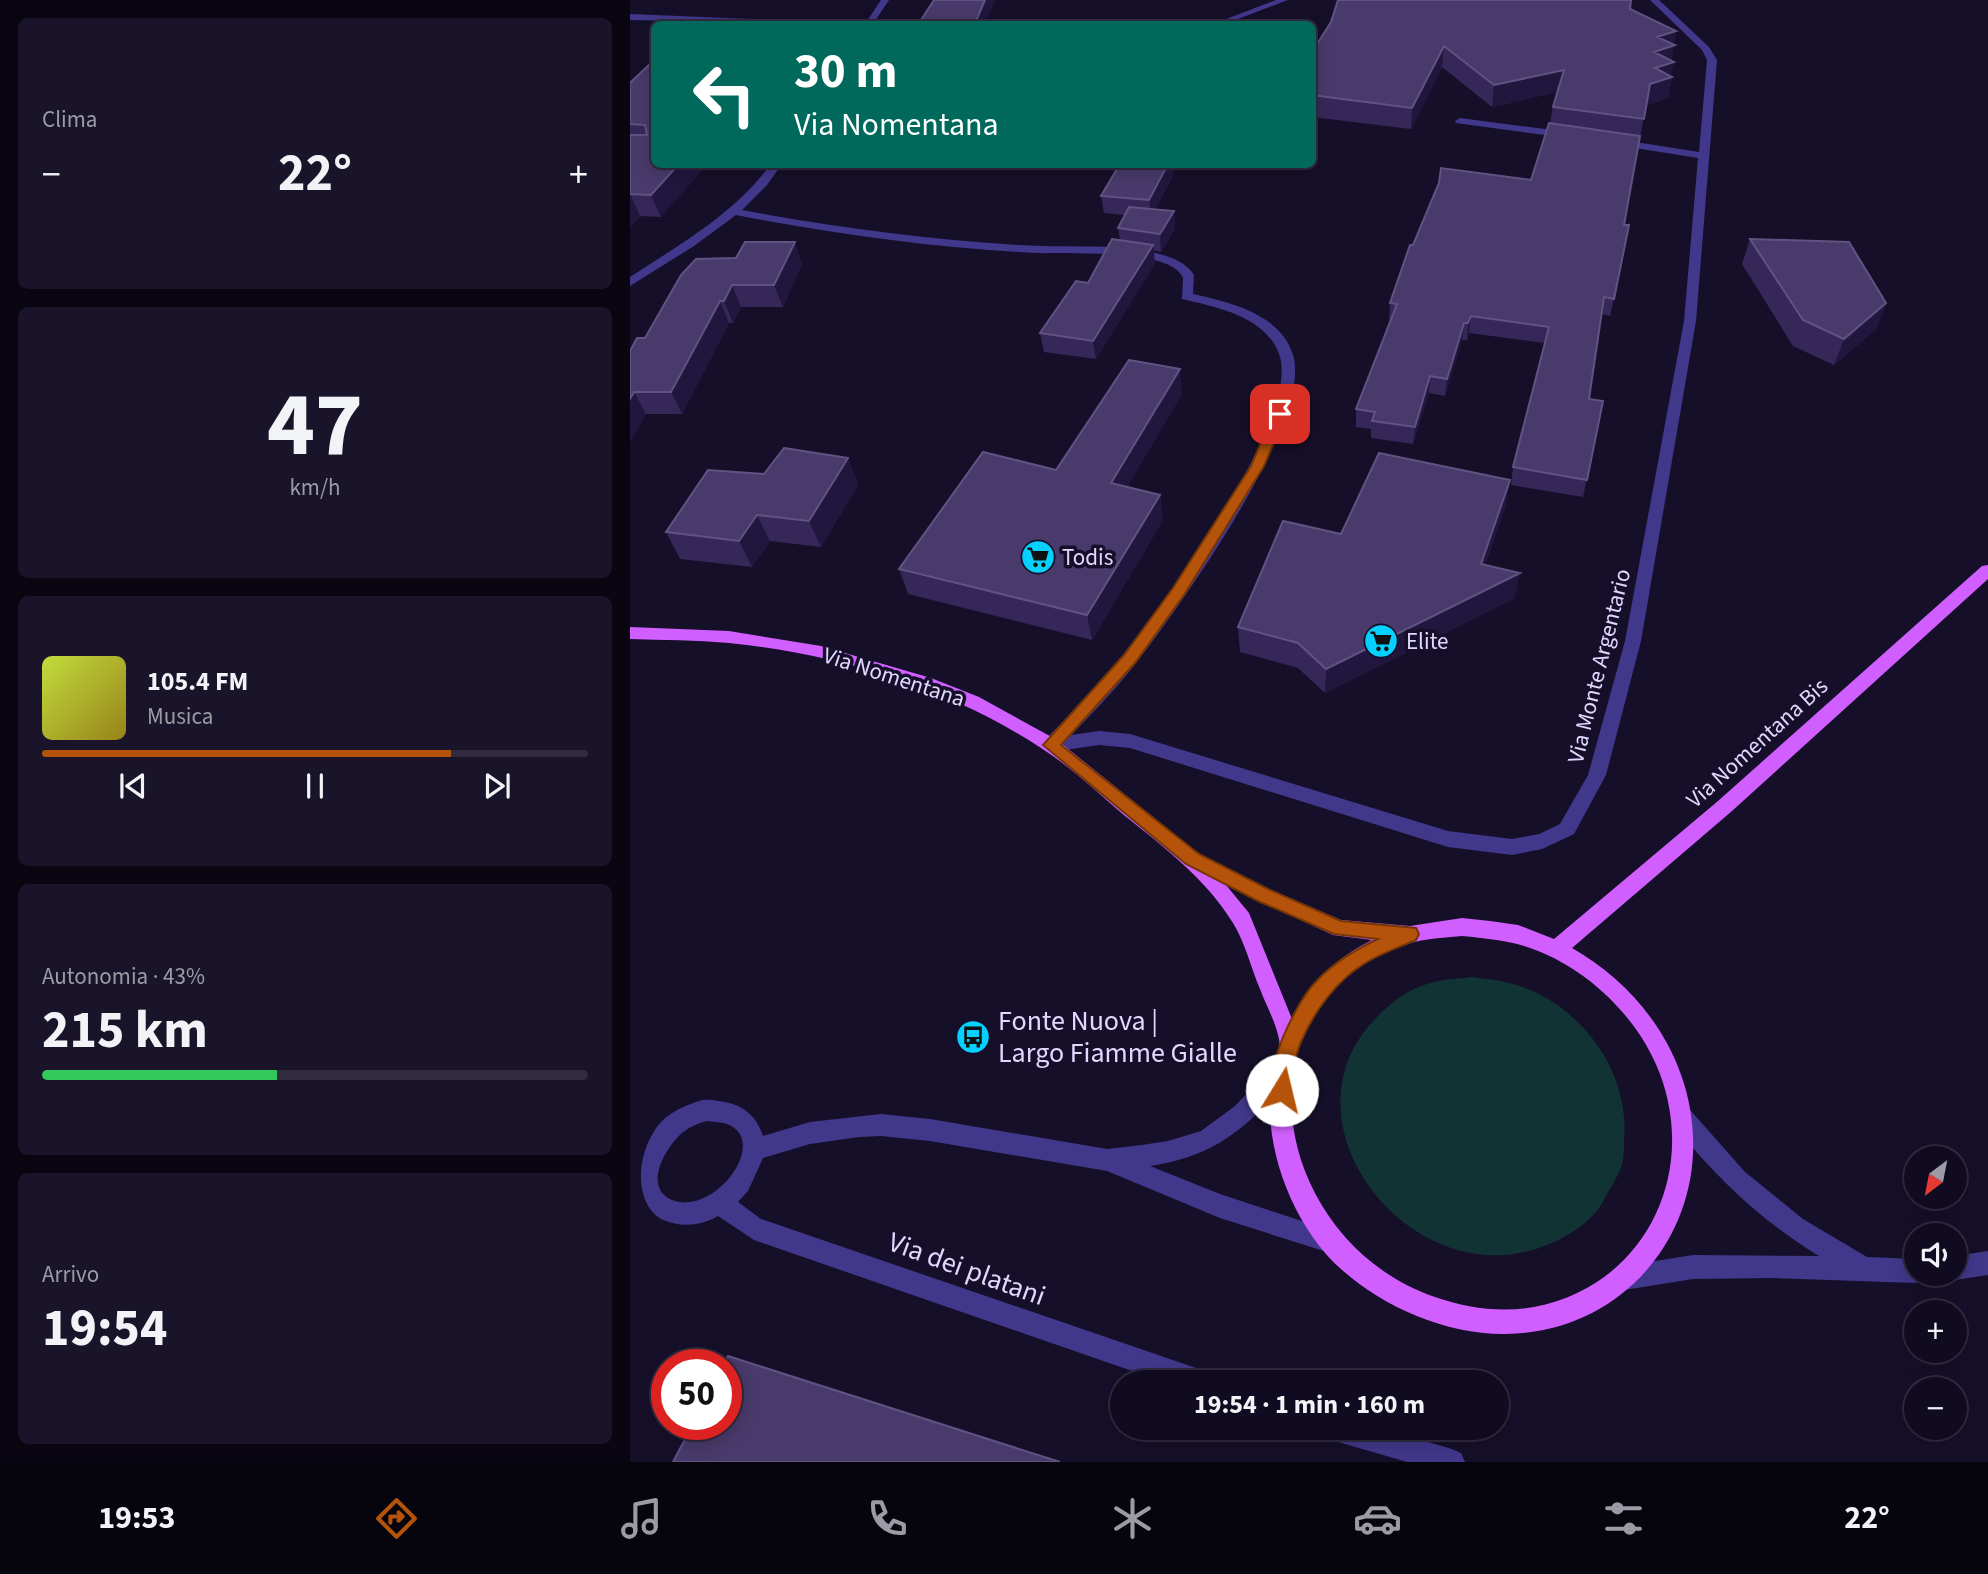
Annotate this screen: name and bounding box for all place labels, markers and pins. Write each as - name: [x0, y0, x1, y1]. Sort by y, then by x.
- pin: [1250, 384, 1310, 444]
- supermarket icon: Todis: [1019, 538, 1057, 576]
- place label: Todis: [1062, 541, 1113, 574]
- supermarket icon: Elite: [1362, 622, 1400, 660]
- place label: Elite: [1406, 625, 1449, 658]
- place label: Fonte Nuova | Largo Fiamme Gialle: [998, 1001, 1237, 1073]
- bus stop icon: Fonte Nuova | Largo Fiamme Gialle: [954, 1018, 992, 1056]

